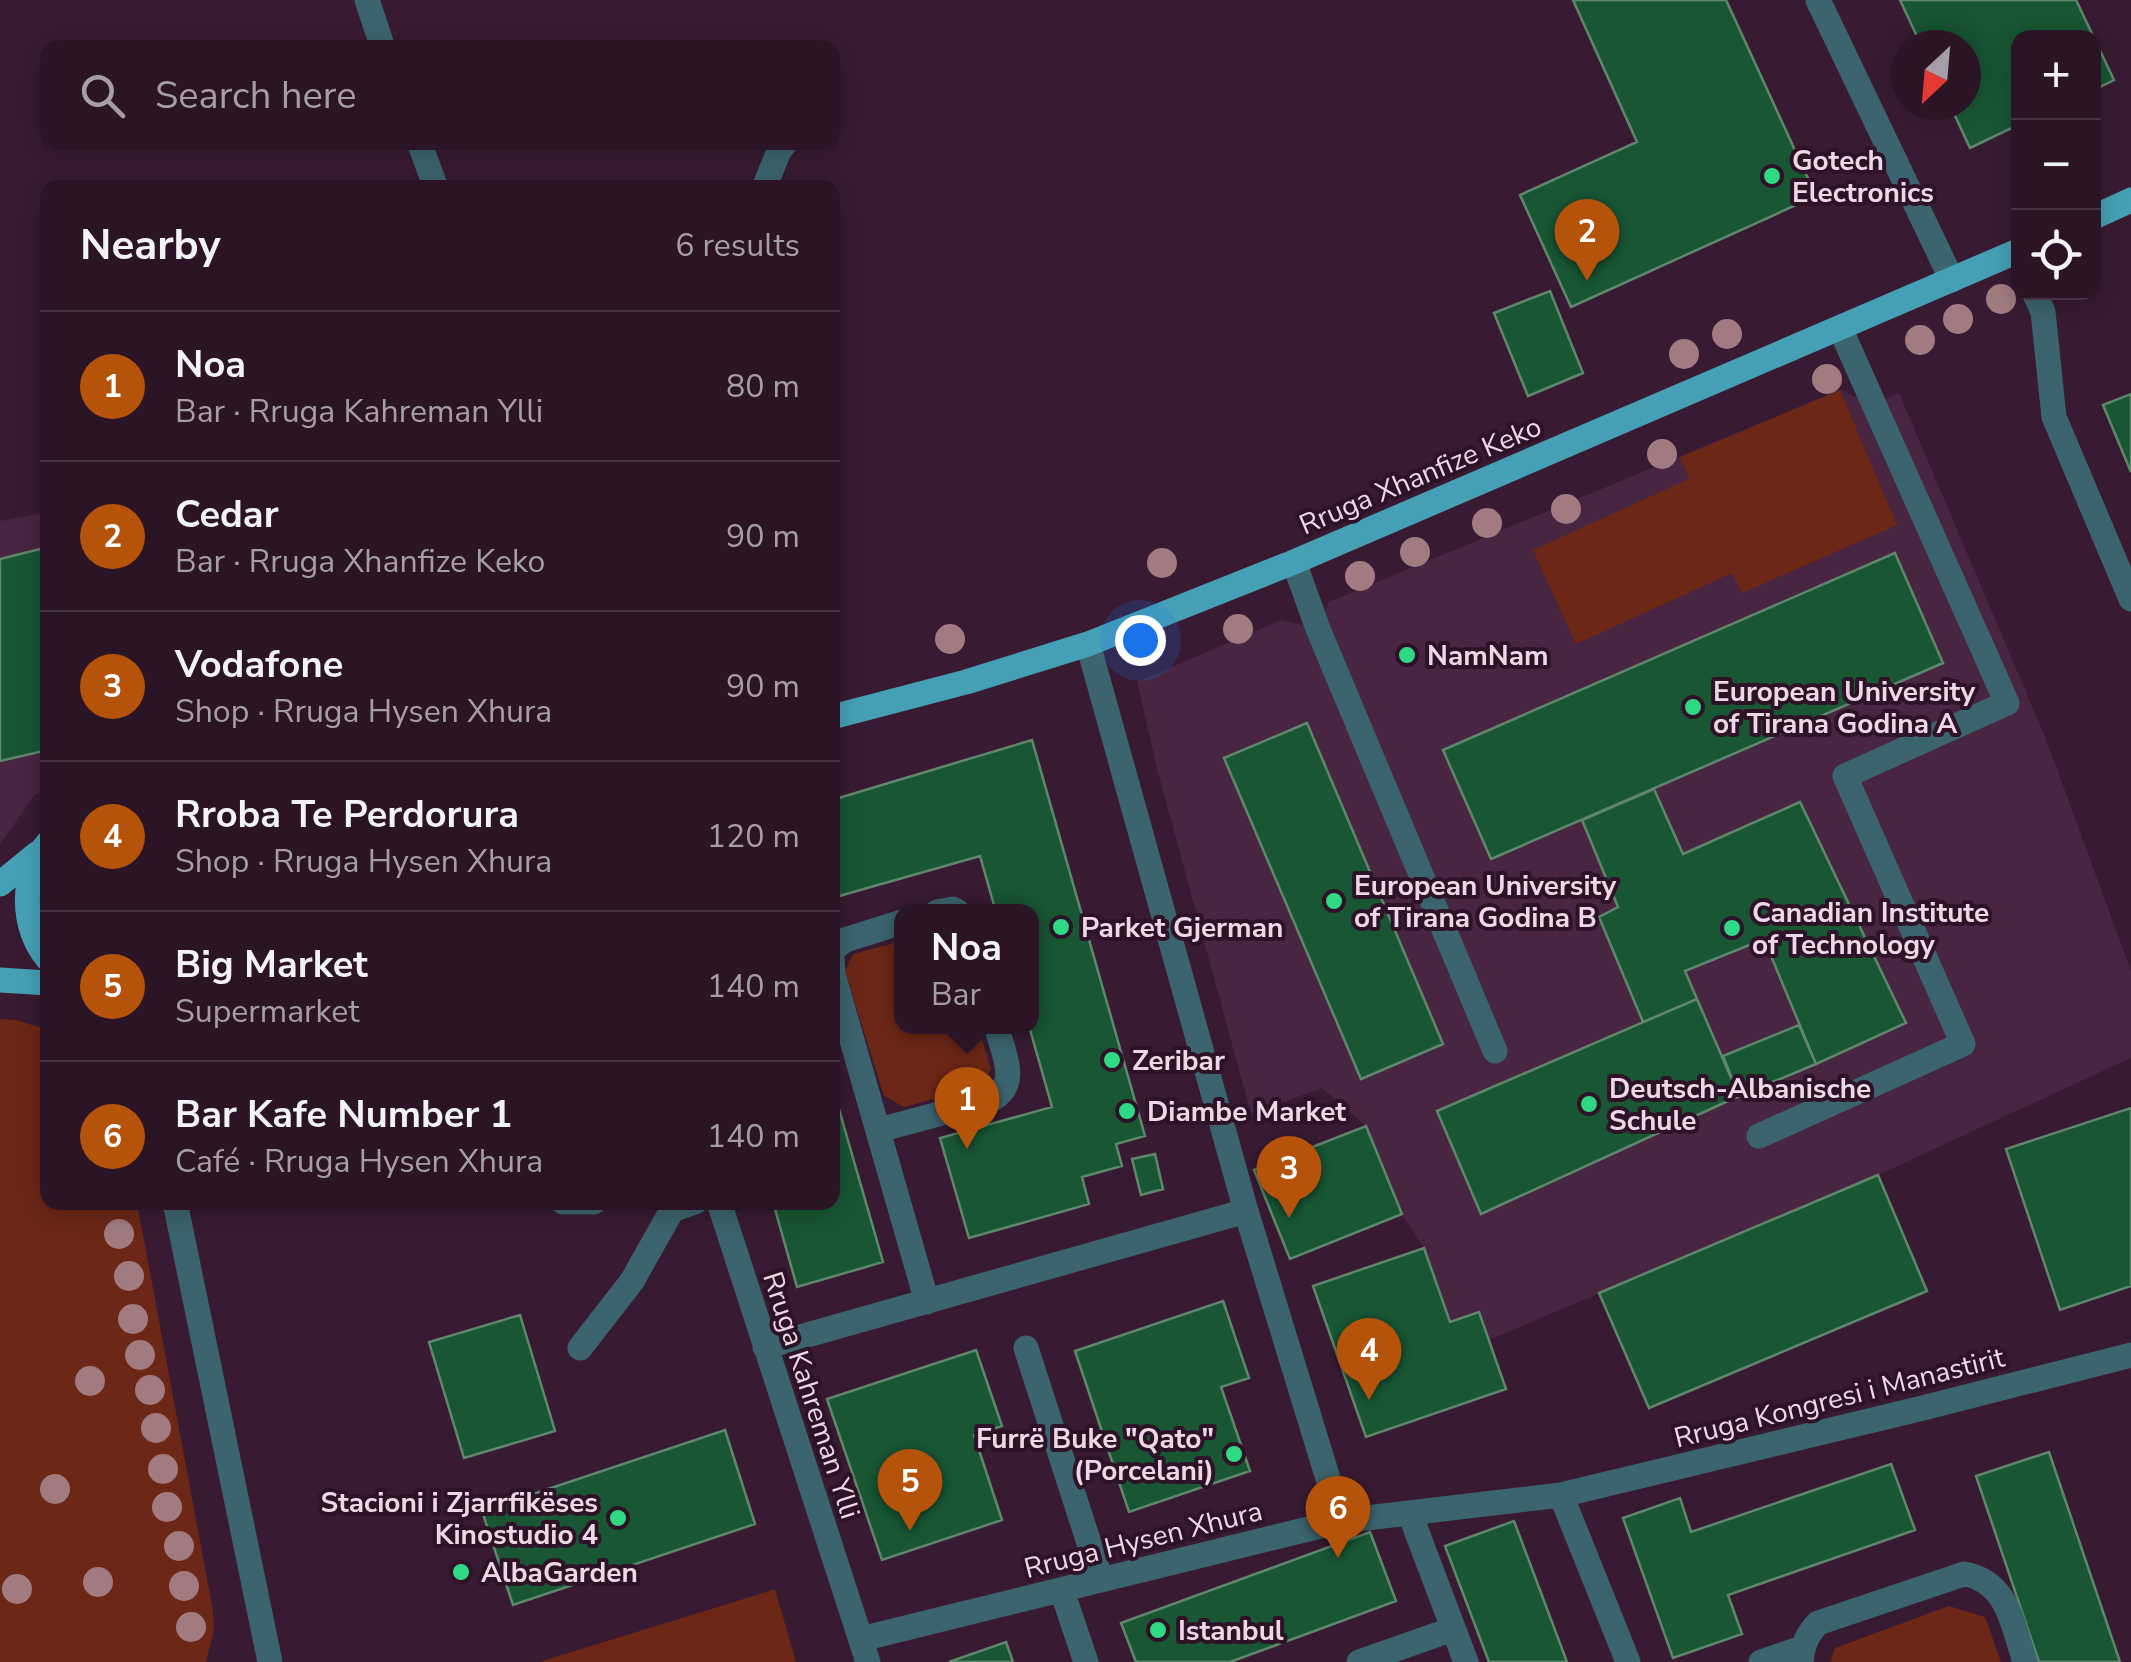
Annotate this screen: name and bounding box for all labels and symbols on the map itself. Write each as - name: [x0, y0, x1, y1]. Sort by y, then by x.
- north arrow: [1891, 30, 1981, 120]
- place label: Gotech Electronics: [1792, 142, 1934, 212]
- marker: Gotech Electronics: [1761, 165, 1783, 187]
- pin: 2: [1554, 198, 1620, 281]
- street label: Rruga Xhanfize Keko: [1294, 408, 1547, 544]
- your location: [1115, 615, 1166, 666]
- place label: NamNam: [1427, 637, 1549, 675]
- marker: NamNam: [1396, 644, 1418, 666]
- place label: European University of Tirana Godina A: [1713, 673, 1975, 743]
- marker: European University of Tirana Godina A: [1682, 696, 1704, 718]
- place label: European University of Tirana Godina B: [1354, 867, 1616, 937]
- marker: European University of Tirana Godina B: [1323, 890, 1345, 912]
- place label: Canadian Institute of Technology: [1752, 894, 1989, 964]
- place label: Parket Gjerman: [1081, 909, 1283, 947]
- marker: Parket Gjerman: [1050, 916, 1072, 938]
- marker: Canadian Institute of Technology: [1721, 917, 1743, 939]
- place label: Zeribar: [1132, 1042, 1225, 1080]
- marker: Zeribar: [1101, 1049, 1123, 1071]
- pin: 1: [934, 1066, 1000, 1149]
- place label: Deutsch-Albanische Schule: [1609, 1070, 1871, 1140]
- place label: Diambe Market: [1147, 1093, 1346, 1131]
- marker: Deutsch-Albanische Schule: [1578, 1093, 1600, 1115]
- marker: Diambe Market: [1116, 1100, 1138, 1122]
- pin: 3: [1256, 1136, 1322, 1218]
- street label: Rruga Kahreman Ylli: [753, 1267, 869, 1524]
- pin: 4: [1336, 1318, 1402, 1400]
- street label: Rruga Kongresi i Manastirit: [1670, 1338, 2009, 1457]
- place label: Furrë Buke "Qato" (Porcelani): [976, 1420, 1214, 1490]
- marker: Furrë Buke "Qato" (Porcelani): [1223, 1443, 1245, 1465]
- pin: 5: [878, 1448, 942, 1531]
- pin: 6: [1306, 1476, 1370, 1558]
- place label: Stacioni i Zjarrfikëses Kinostudio 4: [320, 1484, 598, 1554]
- street label: Rruga Hysen Xhura: [1020, 1492, 1266, 1588]
- marker: Stacioni i Zjarrfikëses Kinostudio 4: [607, 1507, 629, 1529]
- place label: AlbaGarden: [481, 1554, 638, 1592]
- marker: AlbaGarden: [450, 1561, 472, 1583]
- place label: Istanbul: [1178, 1612, 1284, 1650]
- marker: Istanbul: [1147, 1619, 1169, 1641]

